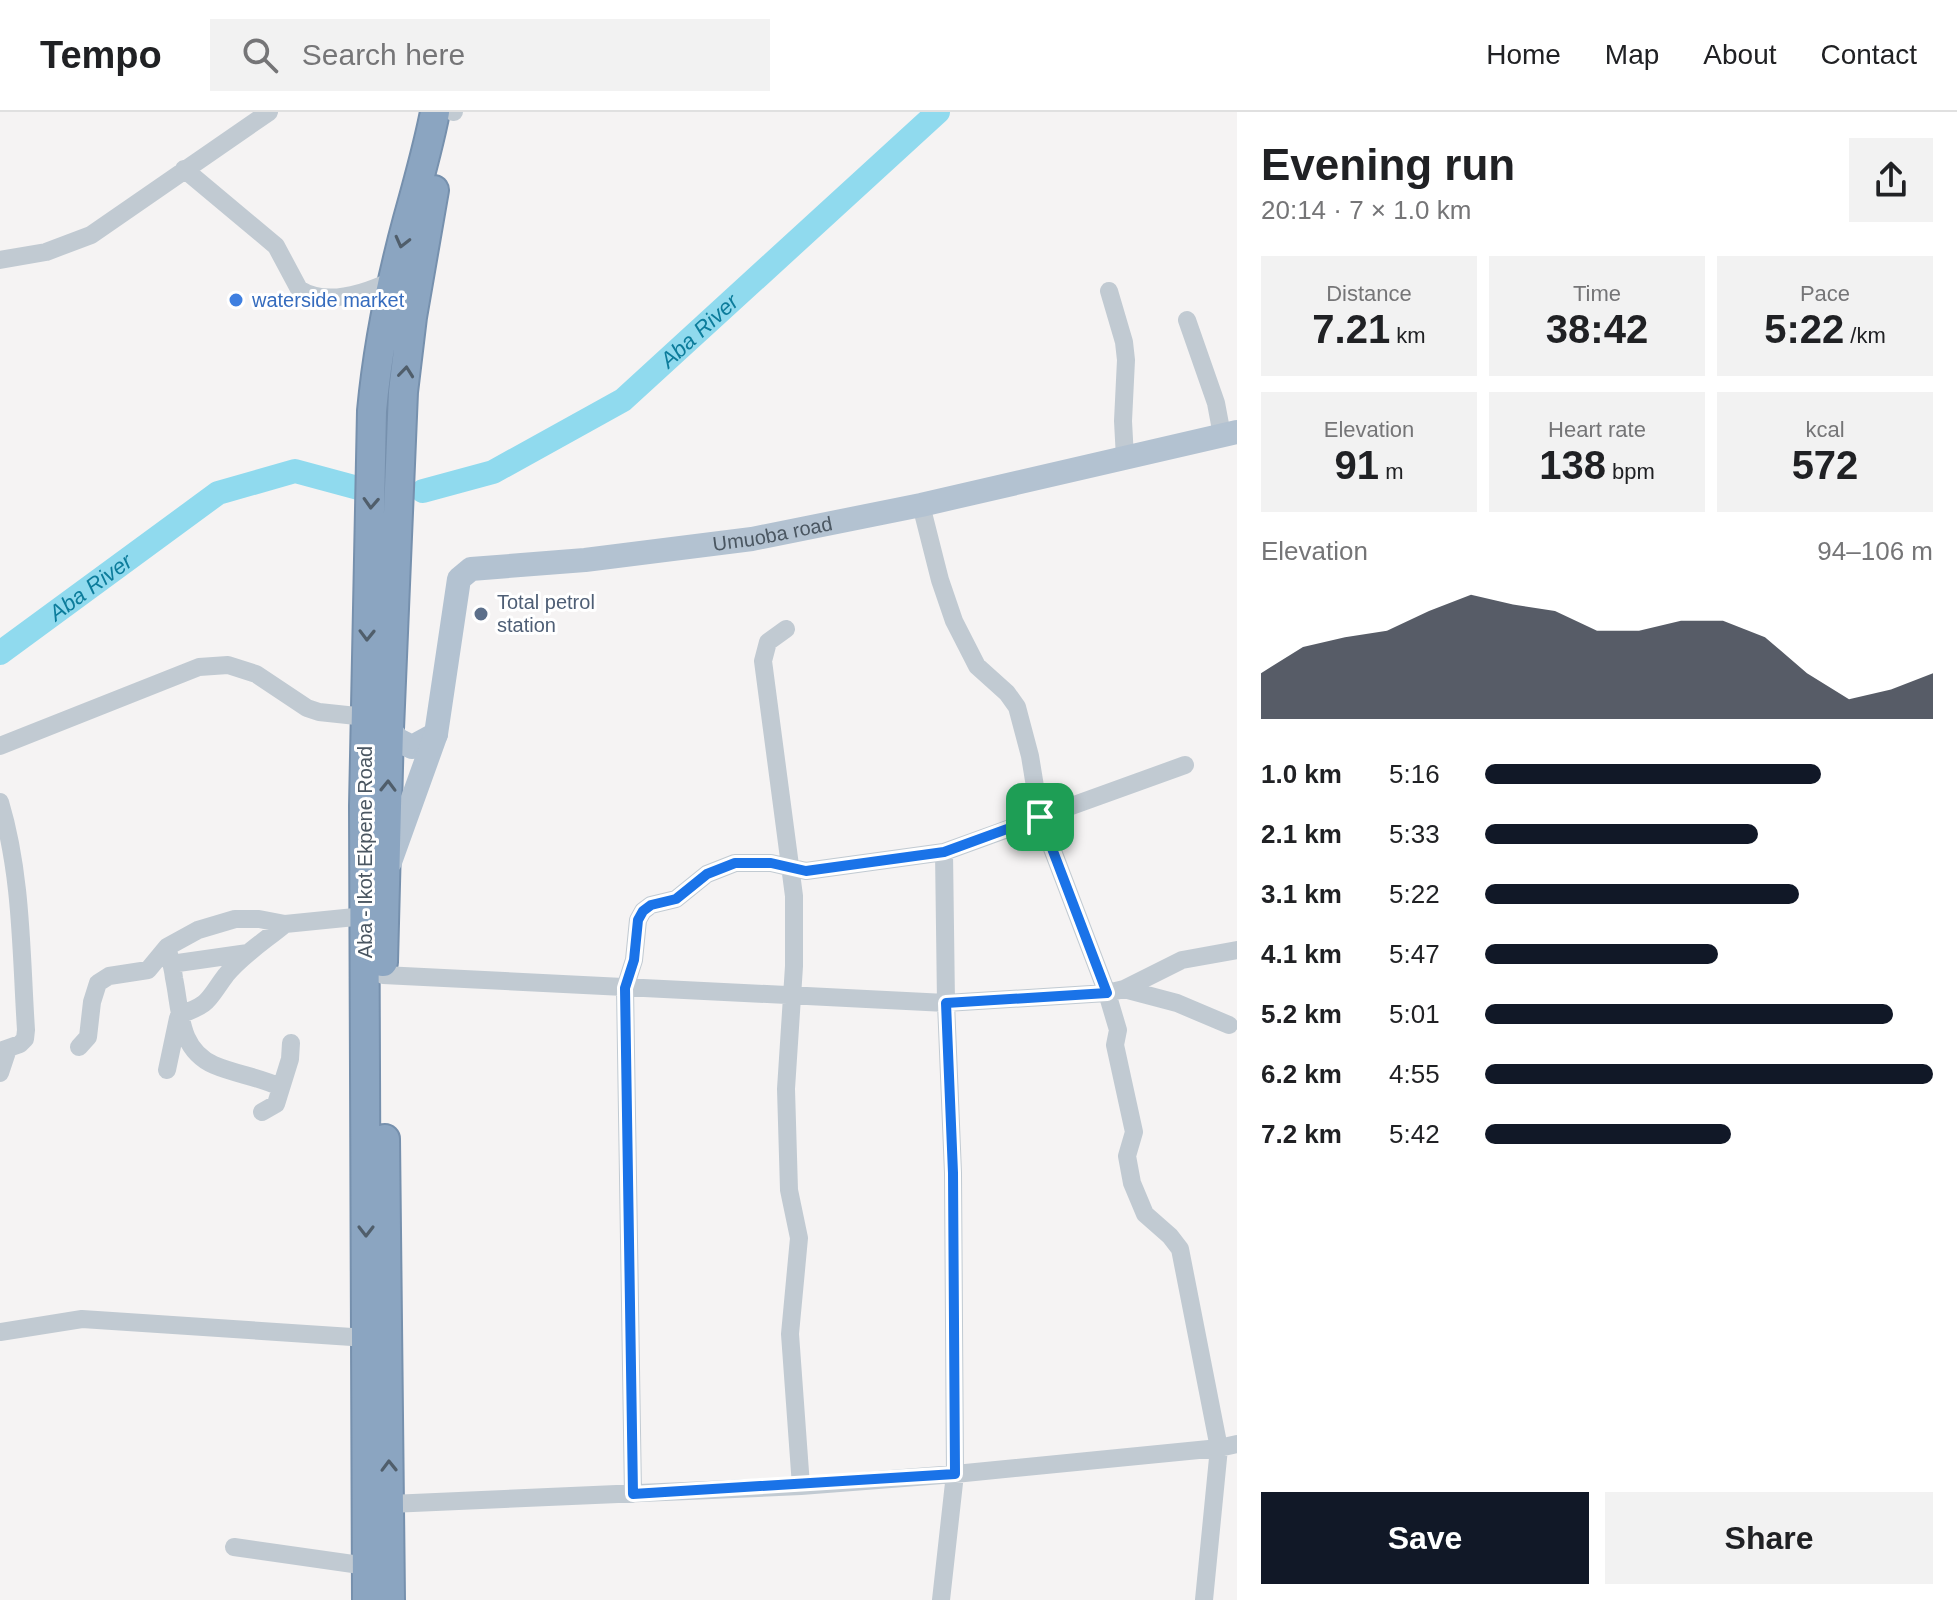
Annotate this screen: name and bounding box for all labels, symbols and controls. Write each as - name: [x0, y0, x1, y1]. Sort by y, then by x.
- search box: [210, 19, 770, 91]
- icon: search: [238, 33, 282, 77]
- text: Tempo: [40, 34, 162, 76]
- text: Search here: [302, 38, 465, 71]
- text: Home: [1486, 39, 1561, 70]
- text: Map: [1605, 39, 1659, 70]
- text: About: [1703, 39, 1777, 70]
- text: Contact: [1821, 39, 1917, 70]
- button: share: [1849, 138, 1933, 222]
- text: Evening run: [1261, 140, 1515, 189]
- text: 20:14 · 7 × 1.0 km: [1261, 195, 1471, 225]
- one-way arrow: [395, 234, 412, 248]
- text: Distance: [1326, 281, 1412, 306]
- text: Time: [1573, 281, 1621, 306]
- text: Pace: [1800, 281, 1850, 306]
- water label: Aba River: [654, 288, 745, 374]
- place label: waterside market: [251, 289, 405, 311]
- marker: waterside market: [227, 291, 245, 309]
- text: 7.21: [1312, 307, 1390, 351]
- text: 38:42: [1546, 307, 1648, 351]
- text: 5:22: [1764, 307, 1844, 351]
- text: km: [1390, 323, 1426, 348]
- text: /km: [1844, 323, 1886, 348]
- one-way arrow: [397, 365, 414, 378]
- text: Elevation: [1324, 417, 1414, 442]
- text: Heart rate: [1548, 417, 1646, 442]
- text: kcal: [1805, 417, 1845, 442]
- text: 91: [1335, 443, 1379, 487]
- text: 138: [1539, 443, 1606, 487]
- text: 572: [1792, 443, 1858, 487]
- text: m: [1379, 459, 1403, 484]
- text: bpm: [1606, 459, 1655, 484]
- one-way arrow: [362, 497, 379, 510]
- street label: Umuoba road: [711, 512, 834, 555]
- text: Elevation: [1261, 536, 1368, 566]
- text: 94–106 m: [1817, 536, 1933, 566]
- water label: Aba River: [43, 547, 138, 627]
- place label: Total petrol station: [497, 591, 595, 636]
- marker: Total petrol station: [472, 605, 490, 623]
- one-way arrow: [358, 629, 376, 642]
- street label: Aba - Ikot Ekpene Road: [354, 746, 376, 958]
- text: 1.0 km: [1261, 759, 1342, 789]
- text: 5:16: [1389, 759, 1440, 789]
- one-way arrow: [380, 779, 397, 792]
- pin: [1006, 783, 1074, 851]
- icon: arrive: [1018, 795, 1062, 839]
- text: 2.1 km: [1261, 819, 1342, 849]
- text: 5:33: [1389, 819, 1440, 849]
- text: 3.1 km: [1261, 879, 1342, 909]
- text: 5:22: [1389, 879, 1440, 909]
- text: 4.1 km: [1261, 939, 1342, 969]
- text: 5:47: [1389, 939, 1440, 969]
- text: 5.2 km: [1261, 999, 1342, 1029]
- text: 5:01: [1389, 999, 1440, 1029]
- text: 6.2 km: [1261, 1059, 1342, 1089]
- text: 4:55: [1389, 1059, 1440, 1089]
- text: 7.2 km: [1261, 1119, 1342, 1149]
- text: 5:42: [1389, 1119, 1440, 1149]
- one-way arrow: [357, 1225, 375, 1238]
- one-way arrow: [380, 1459, 398, 1472]
- button: Save: [1261, 1492, 1589, 1584]
- button: Share: [1605, 1492, 1933, 1584]

